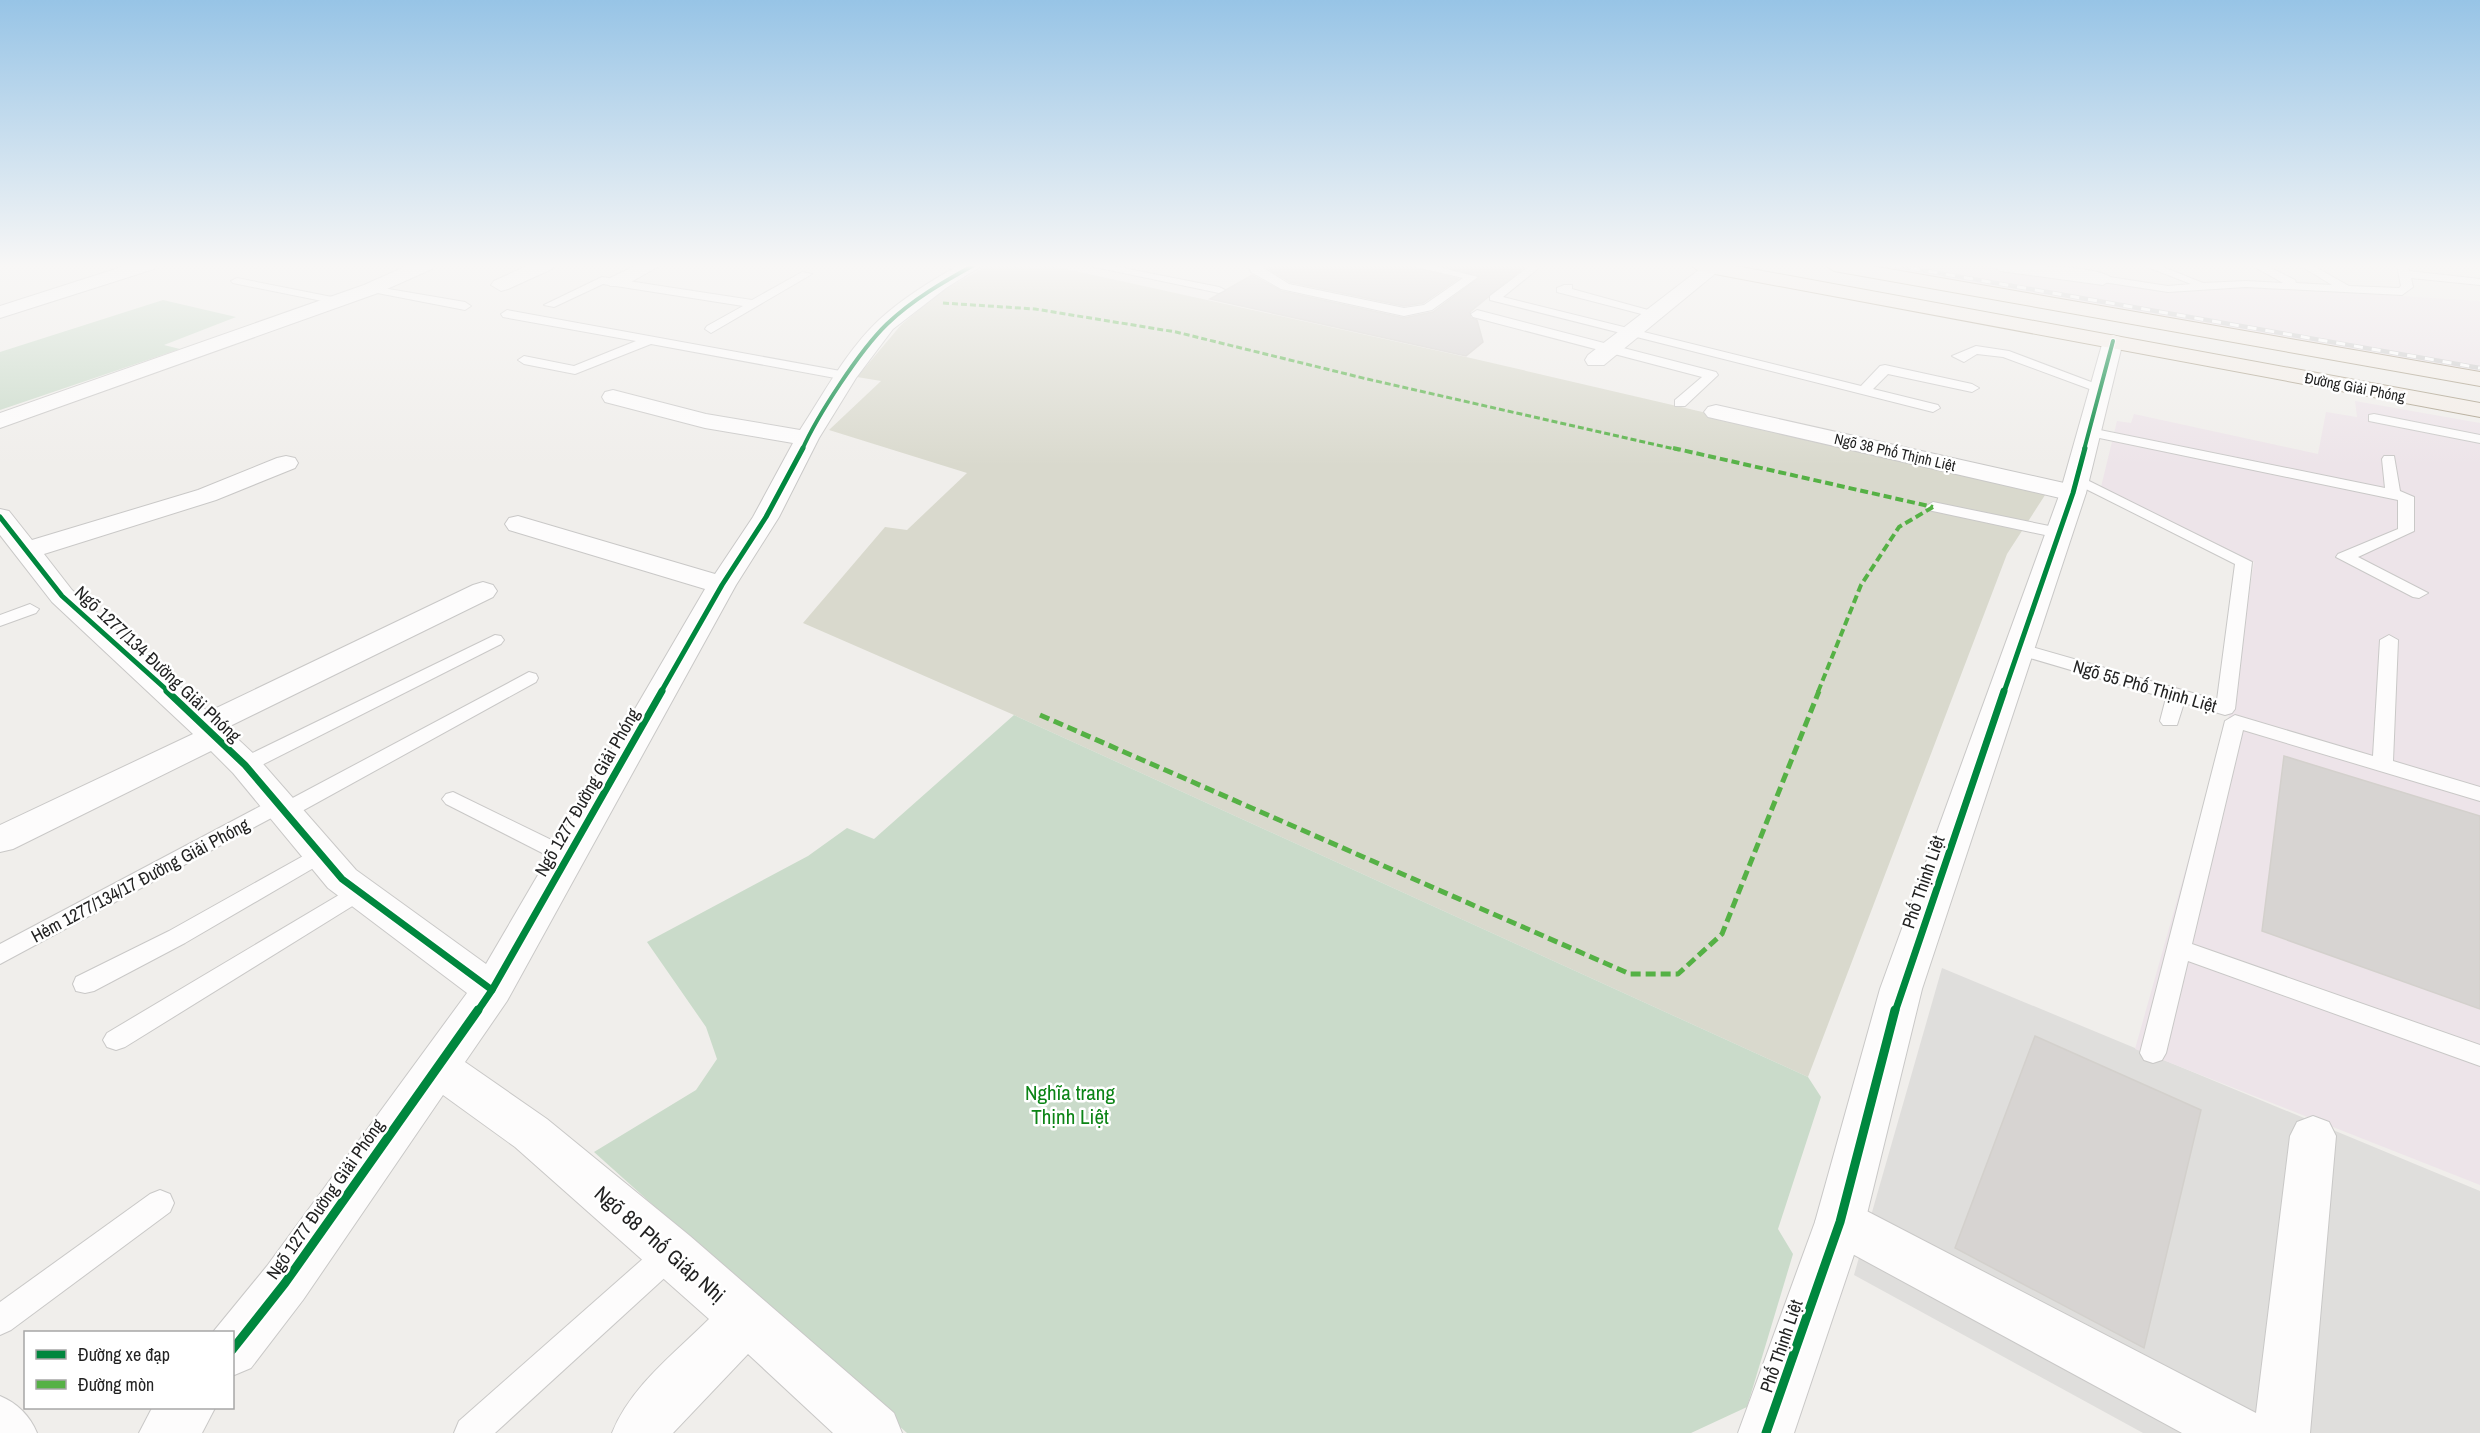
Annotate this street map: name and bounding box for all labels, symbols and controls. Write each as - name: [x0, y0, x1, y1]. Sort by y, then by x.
- street label: Đường Giải Phóng: [2303, 367, 2407, 407]
- street label: Ngõ 38 Phố Thįnh Liệt: [1832, 428, 1958, 476]
- street label: Ngõ 1277/134 Đường Giải Phóng: [69, 580, 247, 748]
- street label: Ngõ 55 Phố Thịnh Liệt: [2070, 654, 2220, 718]
- street label: Ngõ 1277 Đường Giải Phóng: [529, 703, 646, 881]
- street label: Hẻm 1277/134/17 Đường Giải Phóng: [27, 811, 254, 948]
- street label: Phố Thịnh Liệt: [1895, 832, 1951, 932]
- park label: Nghĩa trang Thịnh Liệt: [1025, 1078, 1115, 1131]
- street label: Ngõ 1277 Đường Giải Phóng: [260, 1113, 390, 1284]
- street label: Ngõ 88 Phố Giáp Nhị: [588, 1179, 732, 1309]
- street label: Phố Thịnh Liệt: [1753, 1296, 1809, 1396]
- legend: [24, 1331, 234, 1409]
- text: Đường xe đạp: [78, 1342, 170, 1367]
- text: Đường mòn: [78, 1372, 154, 1397]

